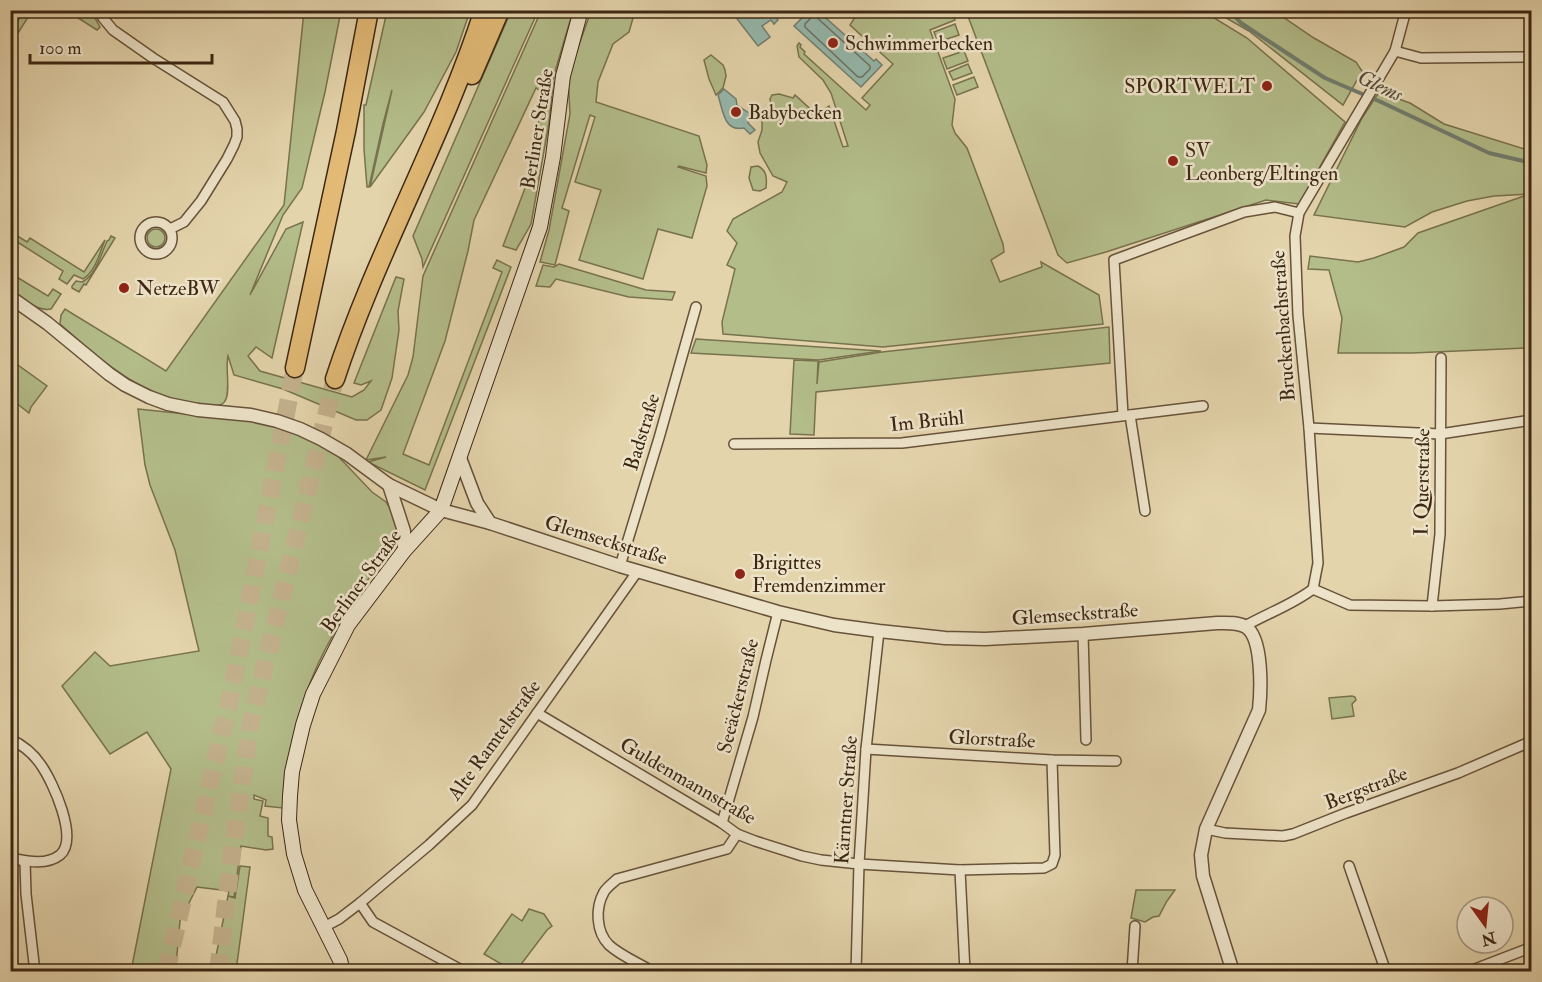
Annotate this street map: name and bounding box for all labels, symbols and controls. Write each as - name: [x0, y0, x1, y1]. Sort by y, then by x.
- scale bar: [30, 27, 212, 65]
- place label: Schwimmerbecken: [845, 31, 993, 56]
- marker: Schwimmerbecken: [826, 36, 840, 50]
- text: 100 m: [39, 37, 82, 60]
- water label: Glems: [1353, 64, 1408, 109]
- street label: Berliner Straße: [515, 67, 559, 191]
- place label: SPORTWELT: [1124, 74, 1255, 99]
- marker: SPORTWELT: [1260, 79, 1274, 93]
- place label: Babybecken: [748, 100, 842, 125]
- marker: Babybecken: [729, 105, 743, 119]
- place label: SV Leonberg/Eltingen: [1185, 138, 1338, 186]
- marker: SV Leonberg/Eltingen: [1166, 154, 1180, 168]
- street label: Bruckenbachstraße: [1265, 250, 1301, 402]
- place label: NetzeBW: [136, 276, 220, 301]
- marker: NetzeBW: [117, 281, 131, 295]
- street label: Badstraße: [618, 390, 666, 474]
- street label: Im Brühl: [889, 405, 965, 437]
- street label: I. Querstraße: [1409, 428, 1435, 536]
- street label: Glemseckstraße: [542, 510, 670, 570]
- street label: Berliner Straße: [315, 524, 407, 638]
- place label: Brigittes Fremdenzimmer: [752, 550, 886, 598]
- marker: Brigittes Fremdenzimmer: [733, 567, 747, 581]
- street label: Glemseckstraße: [1011, 597, 1139, 631]
- street label: Seeäckerstraße: [712, 636, 764, 756]
- street label: Alte Ramtelstraße: [441, 675, 546, 806]
- street label: Glorstraße: [948, 724, 1036, 754]
- street label: Guldenmannstraße: [615, 732, 761, 830]
- street label: Kärntner Straße: [829, 735, 863, 865]
- street label: Bergstraße: [1321, 761, 1411, 815]
- north arrow: [1455, 895, 1515, 955]
- text: N: [1478, 927, 1499, 950]

